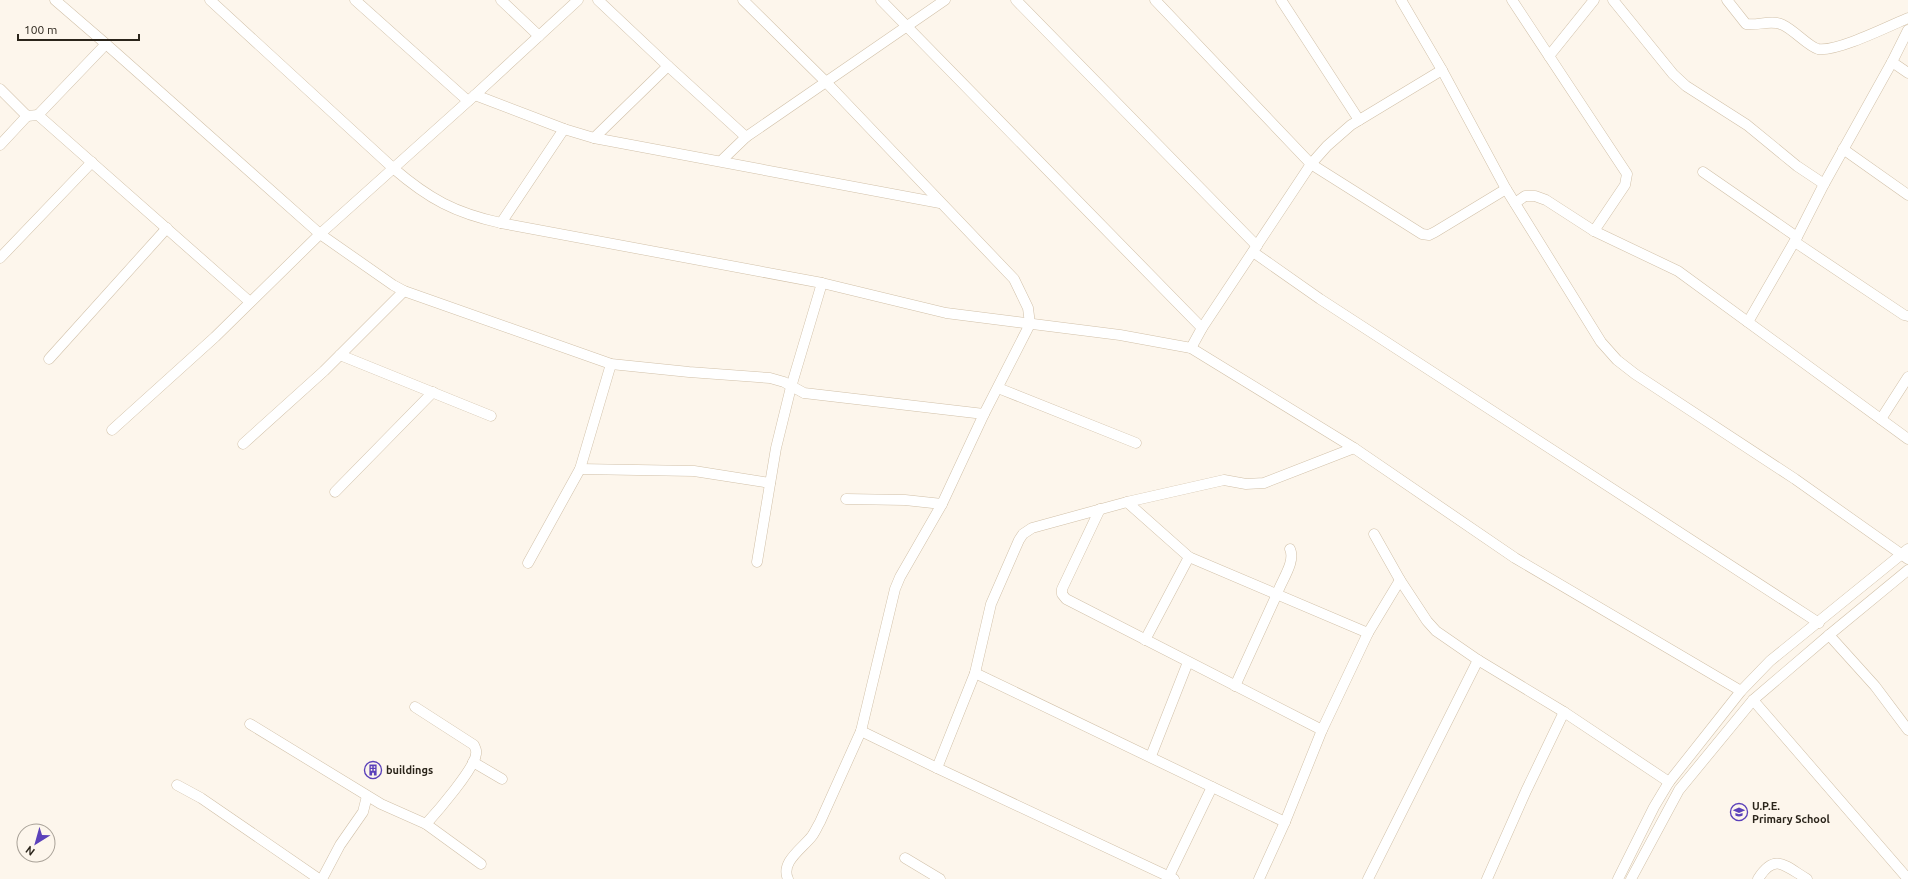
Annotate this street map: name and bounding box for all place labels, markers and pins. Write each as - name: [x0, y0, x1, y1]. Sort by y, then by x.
- building icon: buildings: [363, 760, 383, 780]
- place label: buildings: [386, 764, 433, 776]
- place label: U.P.E. Primary School: [1752, 800, 1831, 825]
- school or university icon: U.P.E. Primary School: [1729, 802, 1749, 822]

